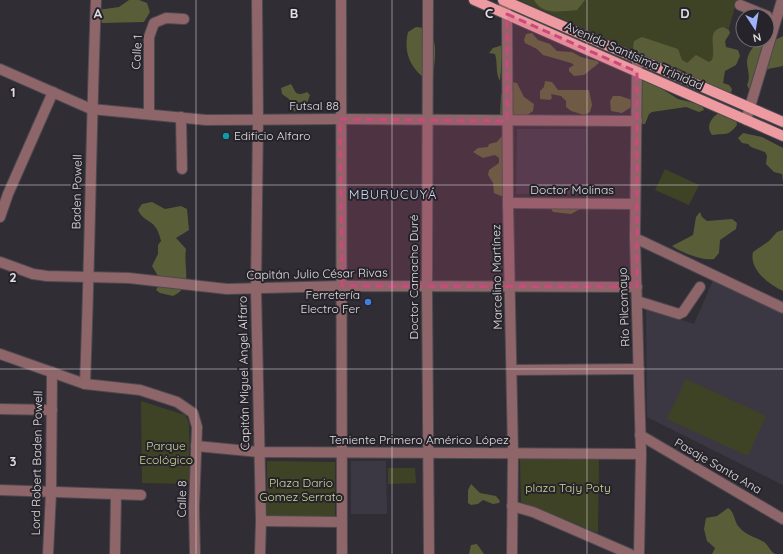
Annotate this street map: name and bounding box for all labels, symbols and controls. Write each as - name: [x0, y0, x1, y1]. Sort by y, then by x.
- text: A: [94, 5, 103, 21]
- text: B: [290, 5, 298, 21]
- text: C: [485, 5, 493, 21]
- text: D: [680, 5, 690, 21]
- north arrow: [735, 8, 775, 48]
- street label: Avenida Santísima Trinidad: [563, 18, 706, 93]
- text: N: [752, 30, 762, 45]
- street label: Calle 1: [128, 34, 145, 70]
- text: 1: [10, 84, 16, 100]
- street label: Futsal 88: [289, 98, 339, 113]
- place label: Edificio Alfaro: [234, 128, 311, 143]
- marker: Edificio Alfaro: [221, 131, 231, 141]
- street label: Baden Powell: [68, 154, 85, 230]
- street label: Doctor Molinas: [530, 182, 614, 197]
- district label: MBURUCUYÁ: [349, 186, 437, 202]
- street label: Doctor Camacho Duré: [406, 214, 421, 339]
- street label: Marcelino Martínez: [488, 224, 505, 330]
- street label: Capitán Julio César Rivas: [246, 265, 388, 282]
- street label: Río Pilcomayo: [615, 267, 632, 347]
- text: 2: [9, 269, 17, 285]
- place label: Ferretería Electro Fer: [301, 287, 360, 316]
- street label: Capitán Miguel Angel Alfaro: [235, 296, 252, 450]
- marker: Ferretería Electro Fer: [363, 297, 373, 307]
- street label: Lord Robert Baden Powell: [28, 391, 45, 535]
- street label: Teniente Primero Américo López: [329, 432, 509, 447]
- street label: Pasaje Santa Ana: [672, 435, 765, 497]
- park label: Parque Ecológico: [139, 438, 193, 467]
- text: 3: [10, 453, 17, 469]
- park label: Plaza Dario Gomez Serrato: [259, 475, 343, 504]
- street label: Calle 8: [174, 480, 189, 518]
- park label: plaza Tajy Poty: [525, 480, 611, 495]

